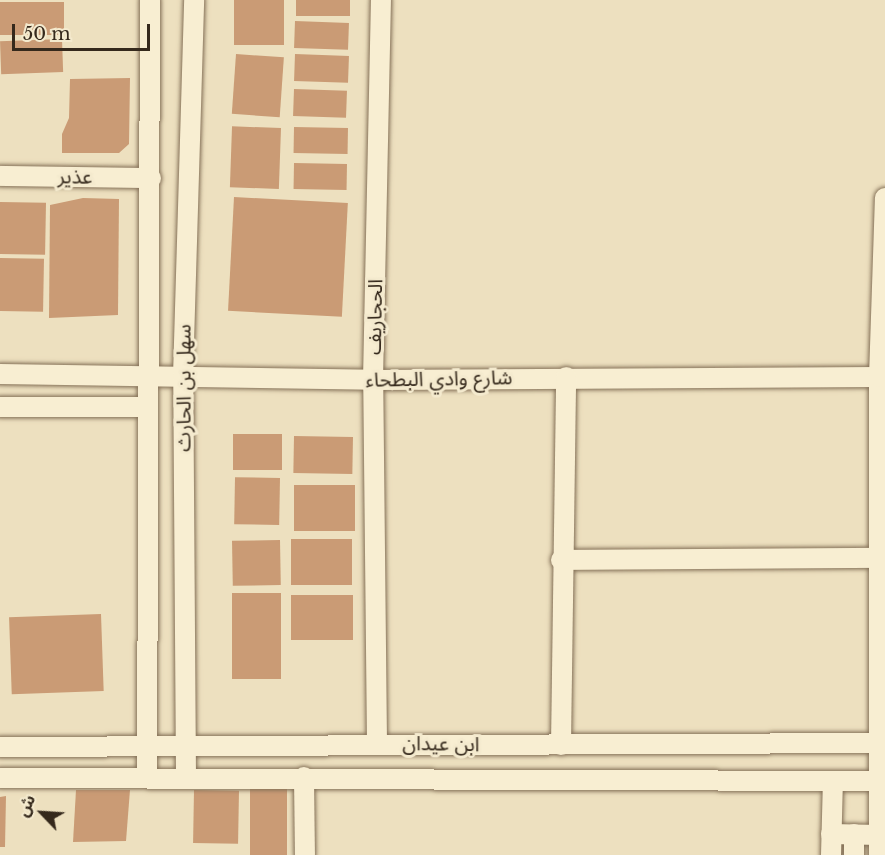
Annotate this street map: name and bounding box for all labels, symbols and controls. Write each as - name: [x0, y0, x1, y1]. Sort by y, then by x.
- scale bar: [15, 12, 153, 50]
- text: 50 m: [23, 23, 71, 45]
- street label: عذير: [57, 165, 93, 189]
- street label: الحجاريف: [362, 279, 388, 355]
- street label: سهل بن الحارث: [172, 324, 196, 452]
- street label: شارع وادي البطحاء: [365, 366, 513, 392]
- street label: ابن عيدان: [402, 731, 480, 757]
- north arrow: [12, 783, 72, 843]
- text: ش: [12, 791, 39, 820]

